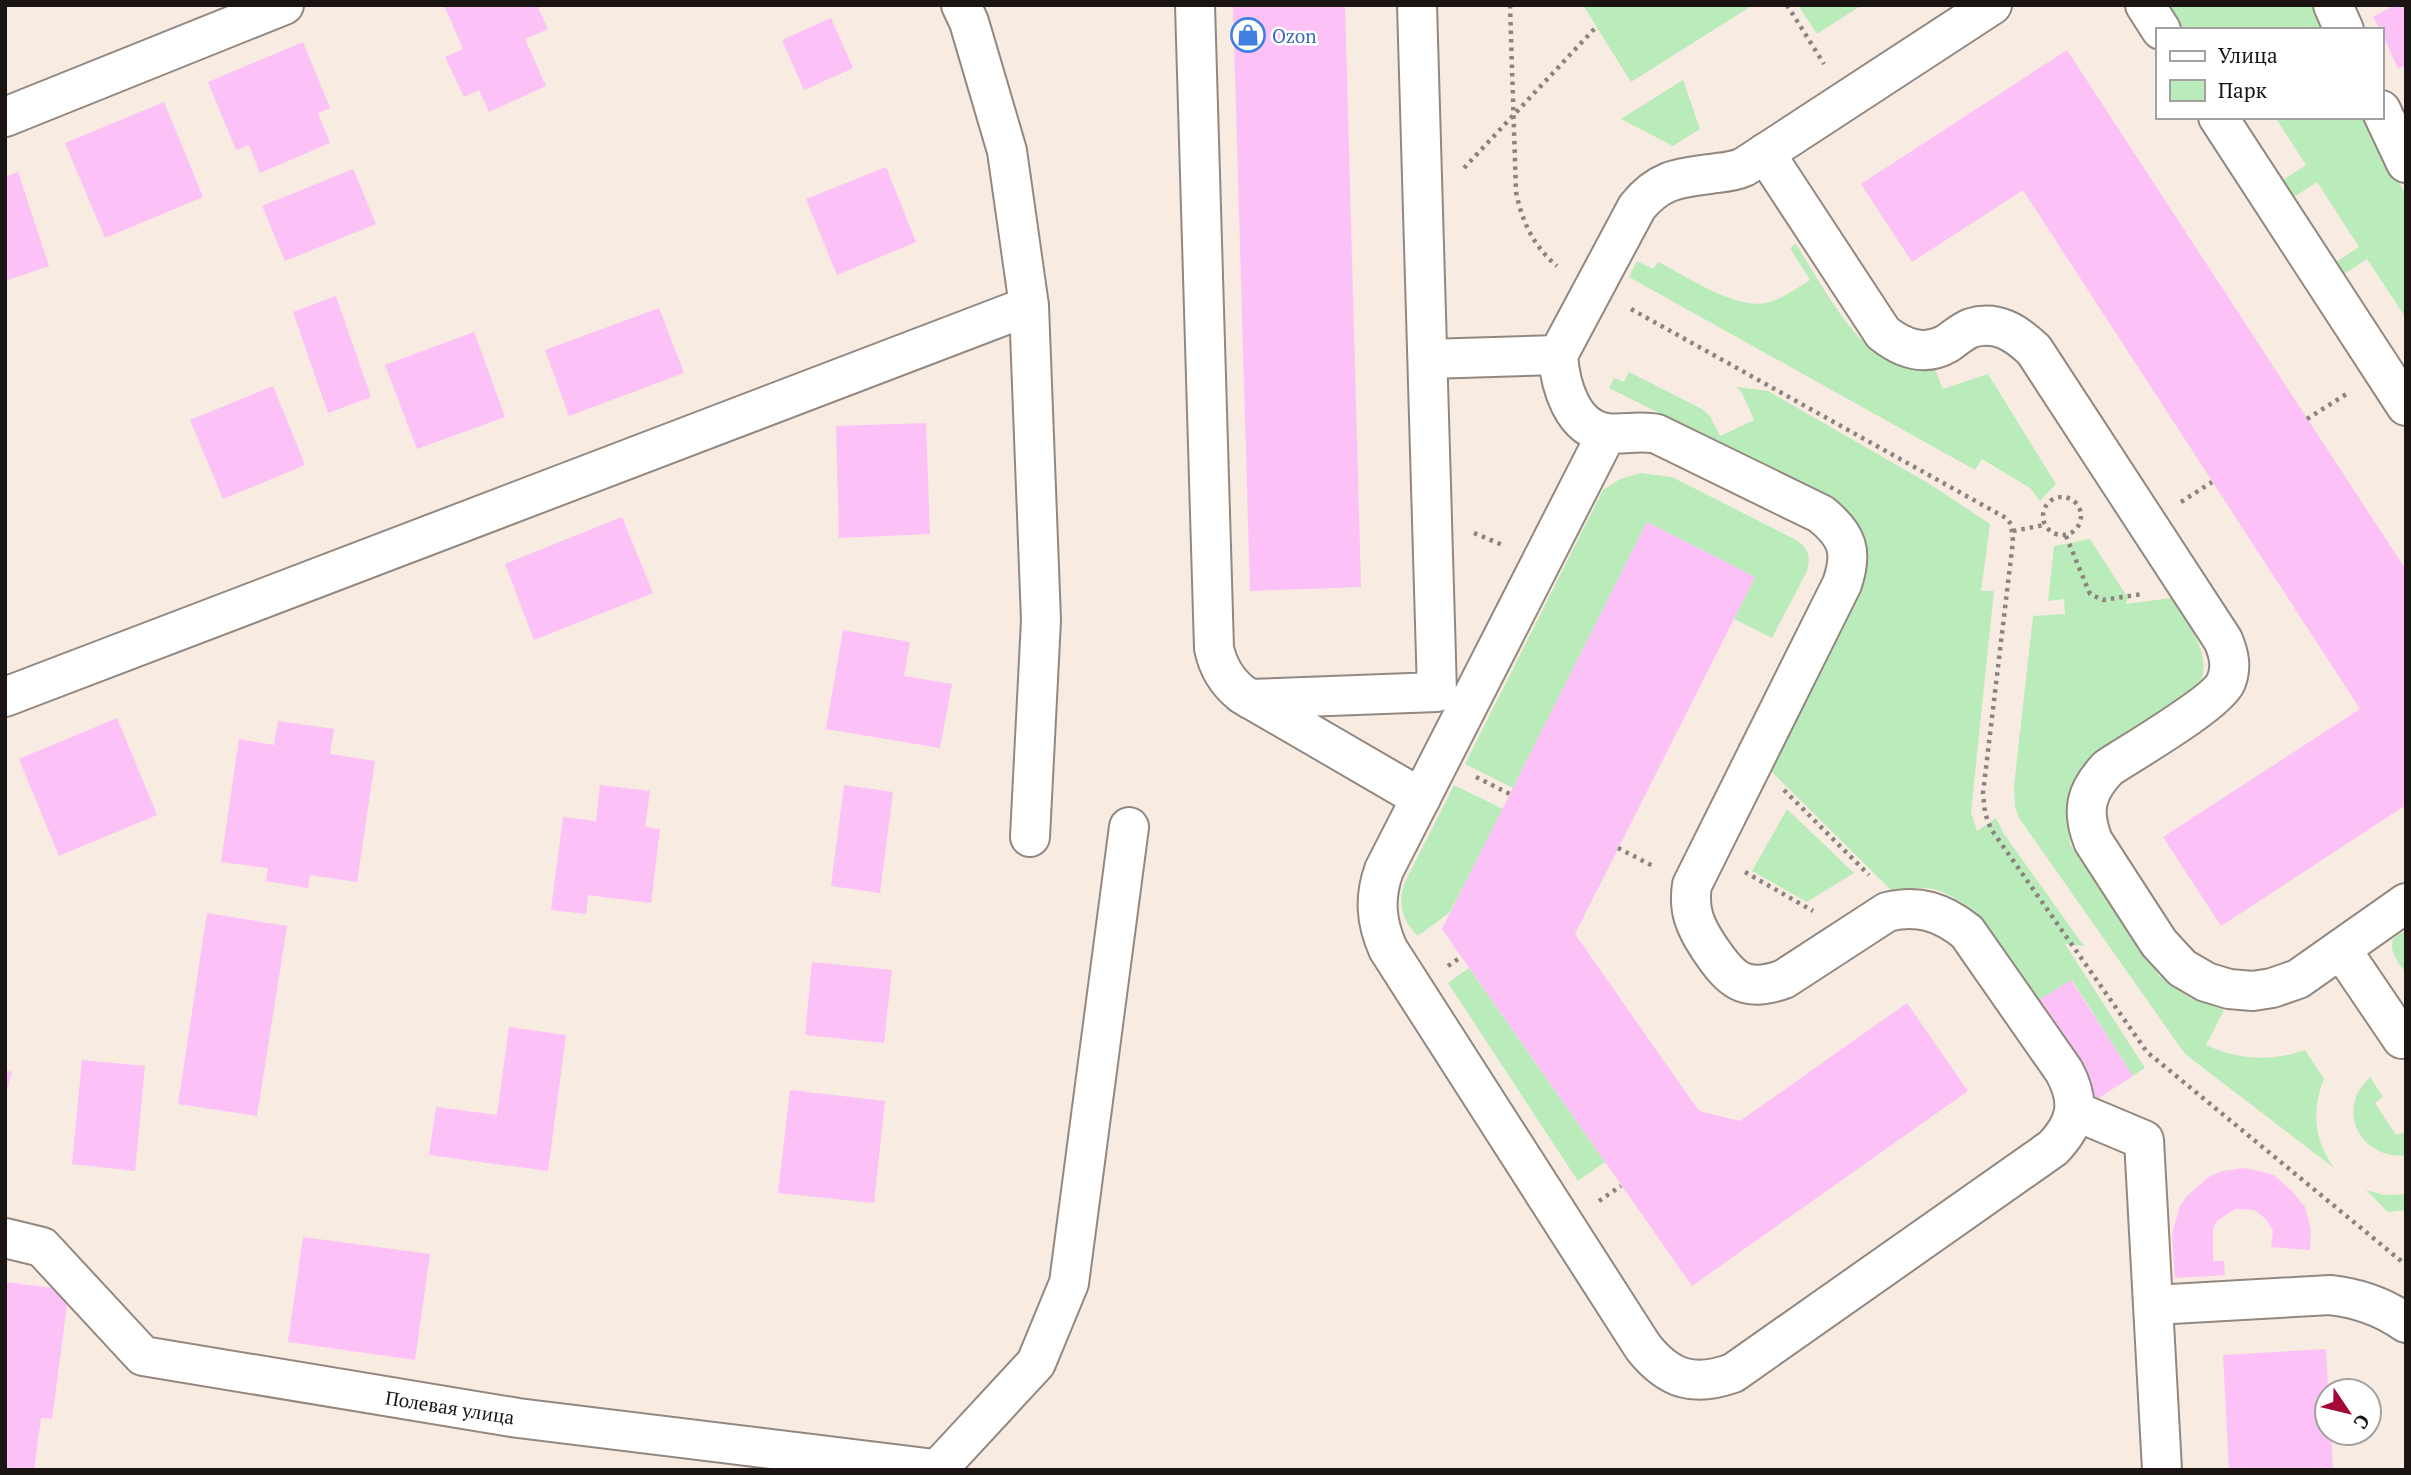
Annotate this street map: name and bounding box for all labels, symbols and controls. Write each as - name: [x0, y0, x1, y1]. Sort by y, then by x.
- shop icon: Ozon: [1229, 16, 1267, 54]
- place label: Ozon: [1272, 23, 1317, 48]
- legend: [2156, 28, 2383, 119]
- text: Улица: [2218, 41, 2278, 69]
- text: Парк: [2218, 76, 2268, 104]
- north arrow: [2313, 1377, 2383, 1447]
- street label: Полевая улица: [384, 1384, 517, 1430]
- text: С: [2349, 1410, 2376, 1434]

